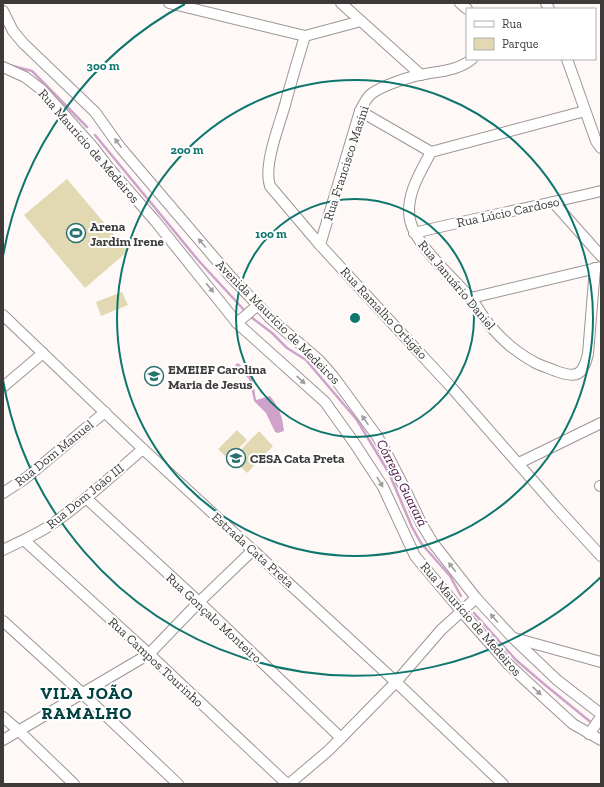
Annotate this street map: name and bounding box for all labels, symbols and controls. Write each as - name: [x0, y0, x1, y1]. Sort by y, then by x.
- legend: [466, 8, 596, 60]
- text: Rua: [502, 17, 522, 31]
- text: Parque: [502, 37, 539, 51]
- text: 300 m: [87, 59, 120, 73]
- street label: Rua Mauricio de Medeiros: [35, 86, 143, 206]
- street label: Rua Francisco Masini: [320, 103, 372, 222]
- one-way arrow: [113, 138, 122, 149]
- text: 200 m: [170, 143, 204, 157]
- street label: Rua Lúcio Cardoso: [455, 194, 561, 230]
- place label: Arena Jardim Irene: [90, 219, 165, 249]
- sports icon: Arena Jardim Irene: [65, 222, 87, 244]
- text: 100 m: [255, 227, 287, 241]
- one-way arrow: [197, 237, 206, 248]
- street label: Rua Januário Daniel: [415, 237, 499, 333]
- street label: Avenida Maurício de Medeiros: [213, 257, 343, 387]
- street label: Rua Ramalho Ortigão: [338, 264, 431, 362]
- one-way arrow: [205, 282, 214, 293]
- centre of rings: [348, 311, 362, 325]
- place label: EMEIEF Carolina Maria de Jesus: [168, 362, 267, 392]
- school or university icon: EMEIEF Carolina Maria de Jesus: [143, 365, 165, 387]
- one-way arrow: [296, 375, 306, 385]
- one-way arrow: [361, 414, 369, 425]
- street label: Rua Dom Manuel: [12, 416, 97, 489]
- water label: Córrego Guarará: [373, 437, 431, 529]
- school or university icon: CESA Cata Preta: [225, 447, 247, 469]
- place label: CESA Cata Preta: [250, 451, 345, 466]
- street label: Rua Dom João III: [43, 460, 127, 532]
- one-way arrow: [376, 476, 383, 488]
- street label: Estrada Cata Preta: [209, 509, 298, 591]
- street label: Rua Mauricio de Medeiros: [417, 559, 525, 679]
- one-way arrow: [448, 562, 456, 573]
- street label: Rua Gonçalo Monteiro: [163, 570, 265, 666]
- one-way arrow: [490, 613, 499, 623]
- street label: Rua Campos Tourinho: [105, 614, 207, 710]
- district label: VILA JOÃO RAMALHO: [40, 683, 134, 723]
- one-way arrow: [532, 686, 542, 696]

